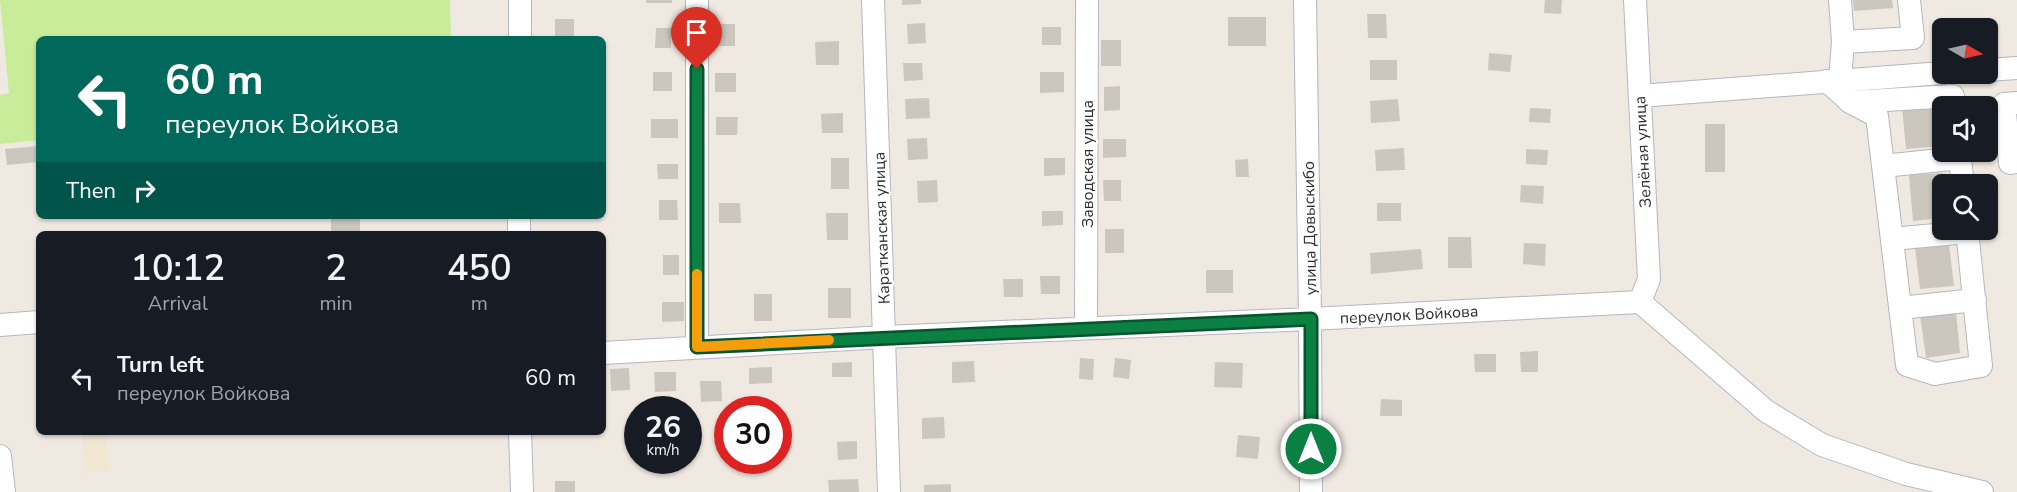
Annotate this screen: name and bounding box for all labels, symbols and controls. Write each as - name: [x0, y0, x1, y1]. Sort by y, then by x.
- pin: [671, 7, 722, 69]
- icon: arrive: [680, 16, 713, 49]
- north arrow: [1932, 18, 1998, 84]
- map controls: [1932, 18, 1998, 240]
- text: 60 m: [165, 52, 264, 109]
- icon: left: [66, 60, 144, 138]
- street label: Зелёная улица: [1629, 95, 1657, 209]
- button: sound: [1932, 96, 1998, 162]
- street label: Заводская улица: [1077, 100, 1099, 228]
- text: переулок Войкова: [165, 106, 399, 143]
- street label: Каратканская улица: [868, 151, 896, 305]
- street label: улица Довыскибо: [1298, 161, 1322, 295]
- icon: right: [128, 174, 161, 207]
- button: search: [1932, 174, 1998, 240]
- text: Then: [66, 176, 116, 206]
- text: 10:12: [130, 244, 225, 293]
- text: 2: [325, 244, 347, 293]
- text: 450: [447, 244, 512, 293]
- text: Arrival: [148, 290, 208, 317]
- text: min: [320, 290, 353, 317]
- text: m: [471, 290, 488, 317]
- street label: переулок Войкова: [1339, 300, 1479, 330]
- text: Turn left: [117, 350, 204, 380]
- icon: left: [66, 362, 99, 395]
- text: 60 m: [525, 363, 576, 393]
- text: переулок Войкова: [117, 380, 291, 407]
- speed limit sign: 30: [714, 396, 792, 474]
- text: 26: [645, 407, 681, 448]
- position arrow: [1279, 417, 1343, 481]
- text: km/h: [646, 440, 680, 460]

